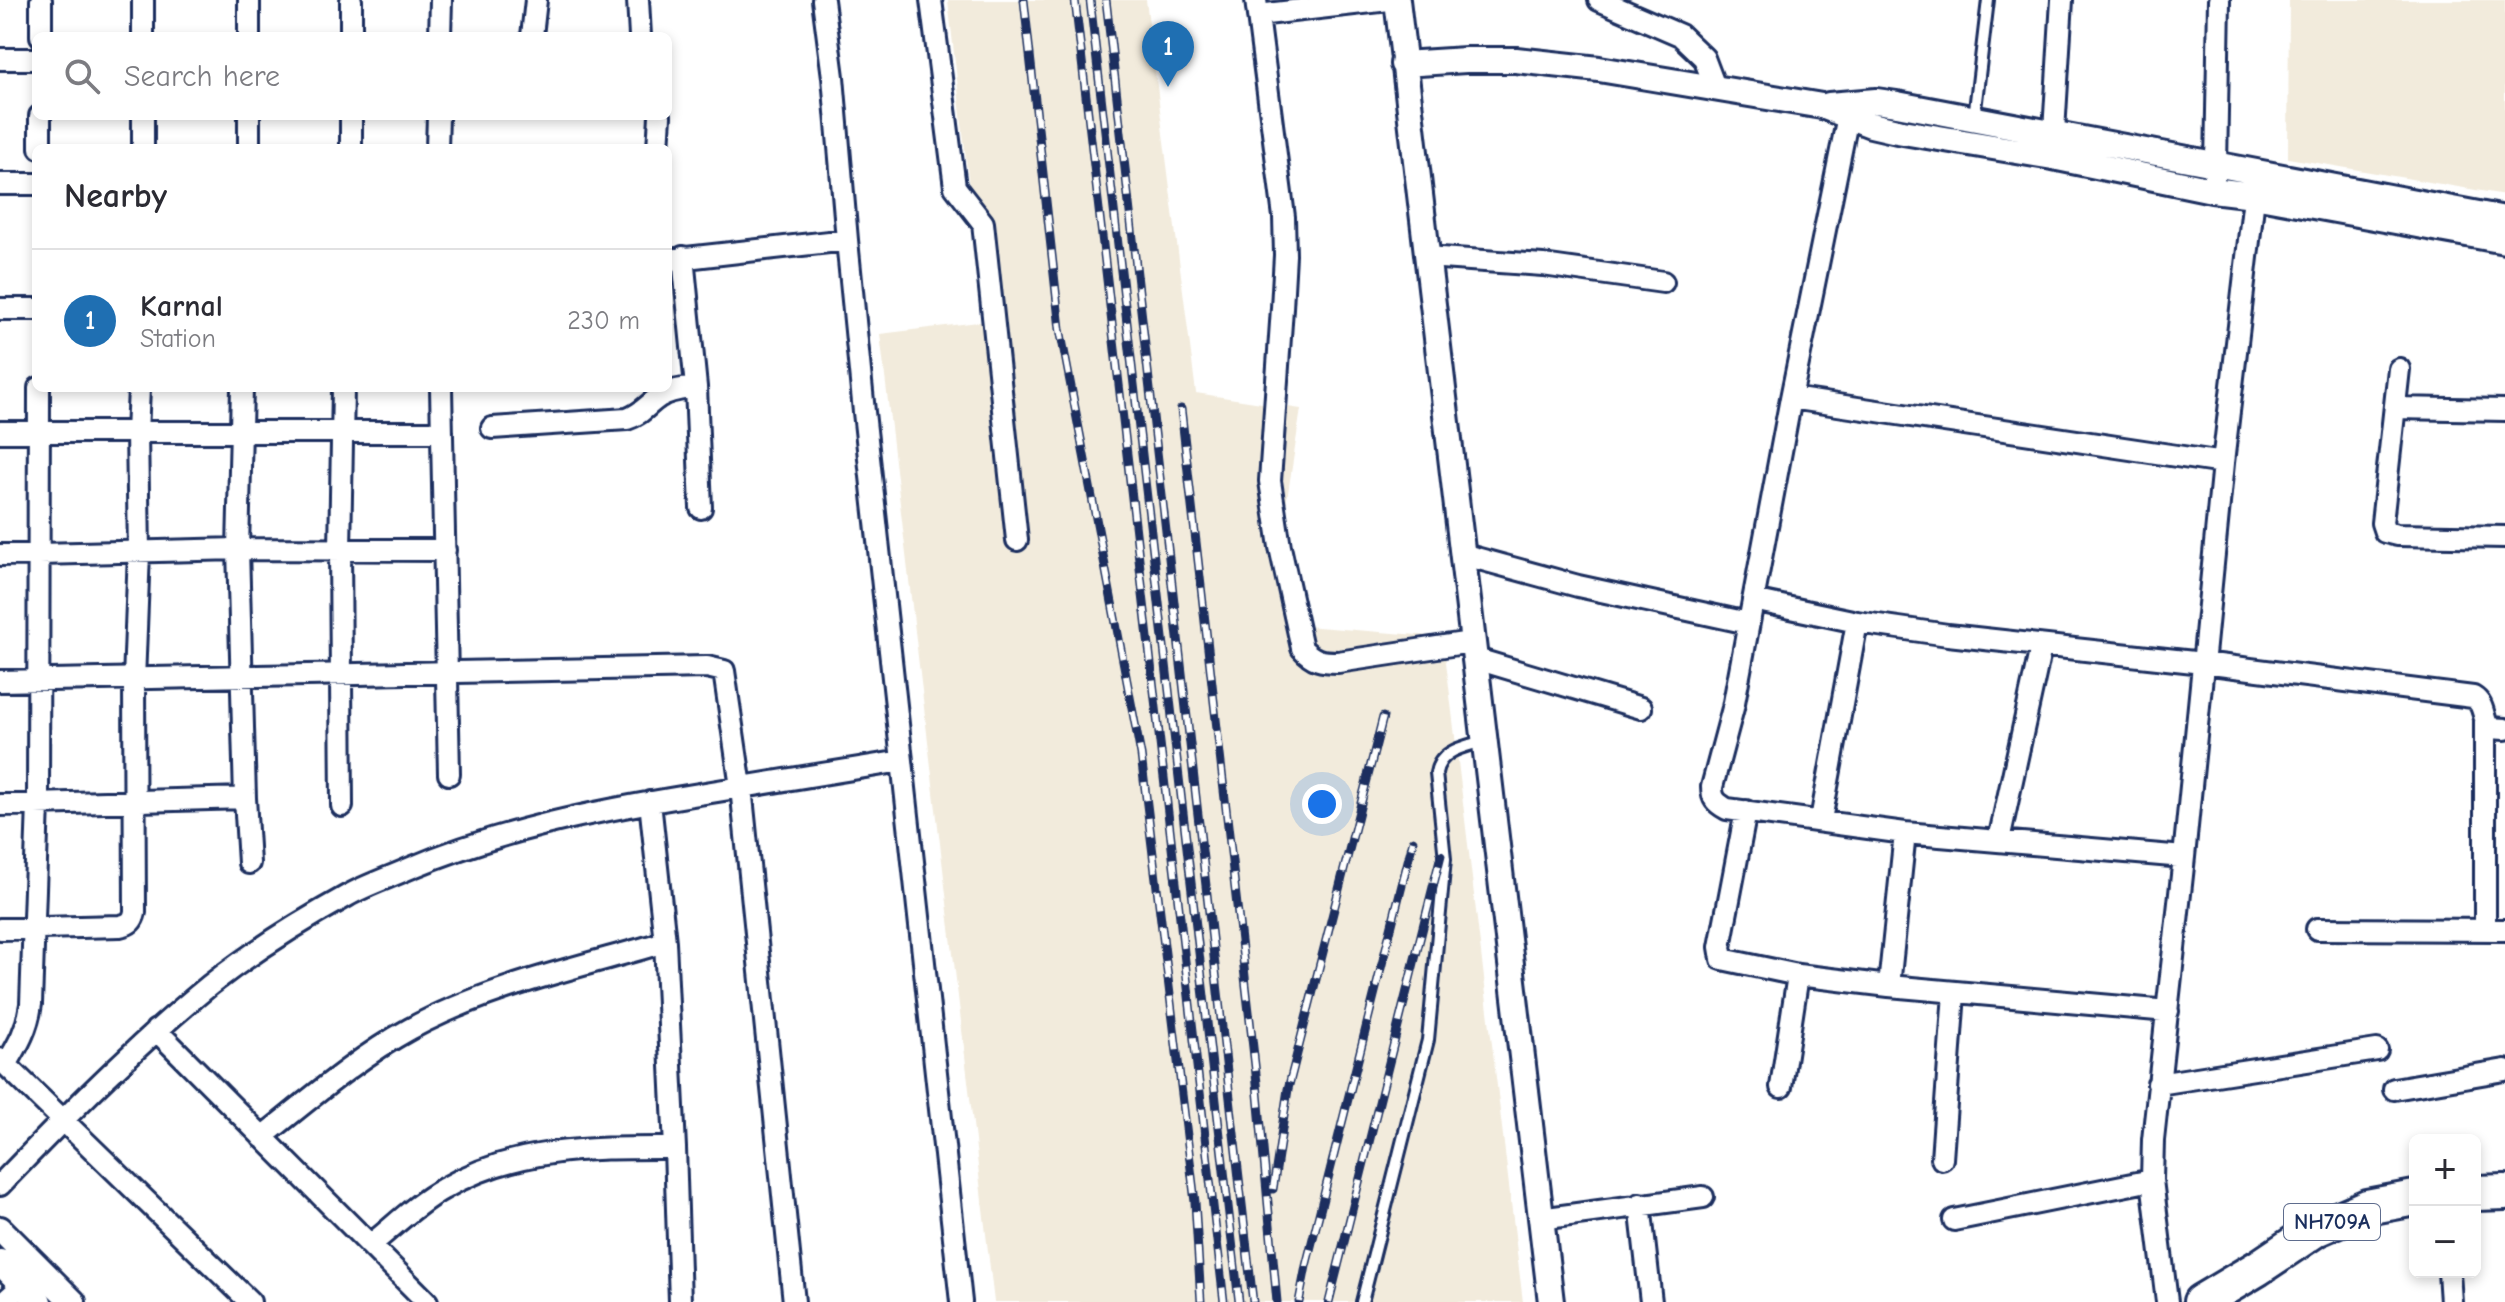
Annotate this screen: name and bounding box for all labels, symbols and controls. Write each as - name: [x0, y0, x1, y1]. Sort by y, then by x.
- pin: 1: [1142, 21, 1194, 87]
- search box: [32, 32, 672, 120]
- icon: search: [60, 54, 104, 98]
- text: Search here: [124, 59, 280, 94]
- text: Nearby: [64, 176, 167, 216]
- text: Karnal: [140, 289, 223, 324]
- text: 1: [85, 306, 95, 336]
- text: 230 m: [567, 306, 640, 336]
- text: Station: [140, 324, 216, 354]
- your location: [1302, 784, 1342, 824]
- map controls: [2409, 1134, 2481, 1278]
- button: +: [2409, 1134, 2481, 1206]
- road number: NH709A: [2284, 1204, 2380, 1240]
- button: −: [2409, 1206, 2481, 1278]

